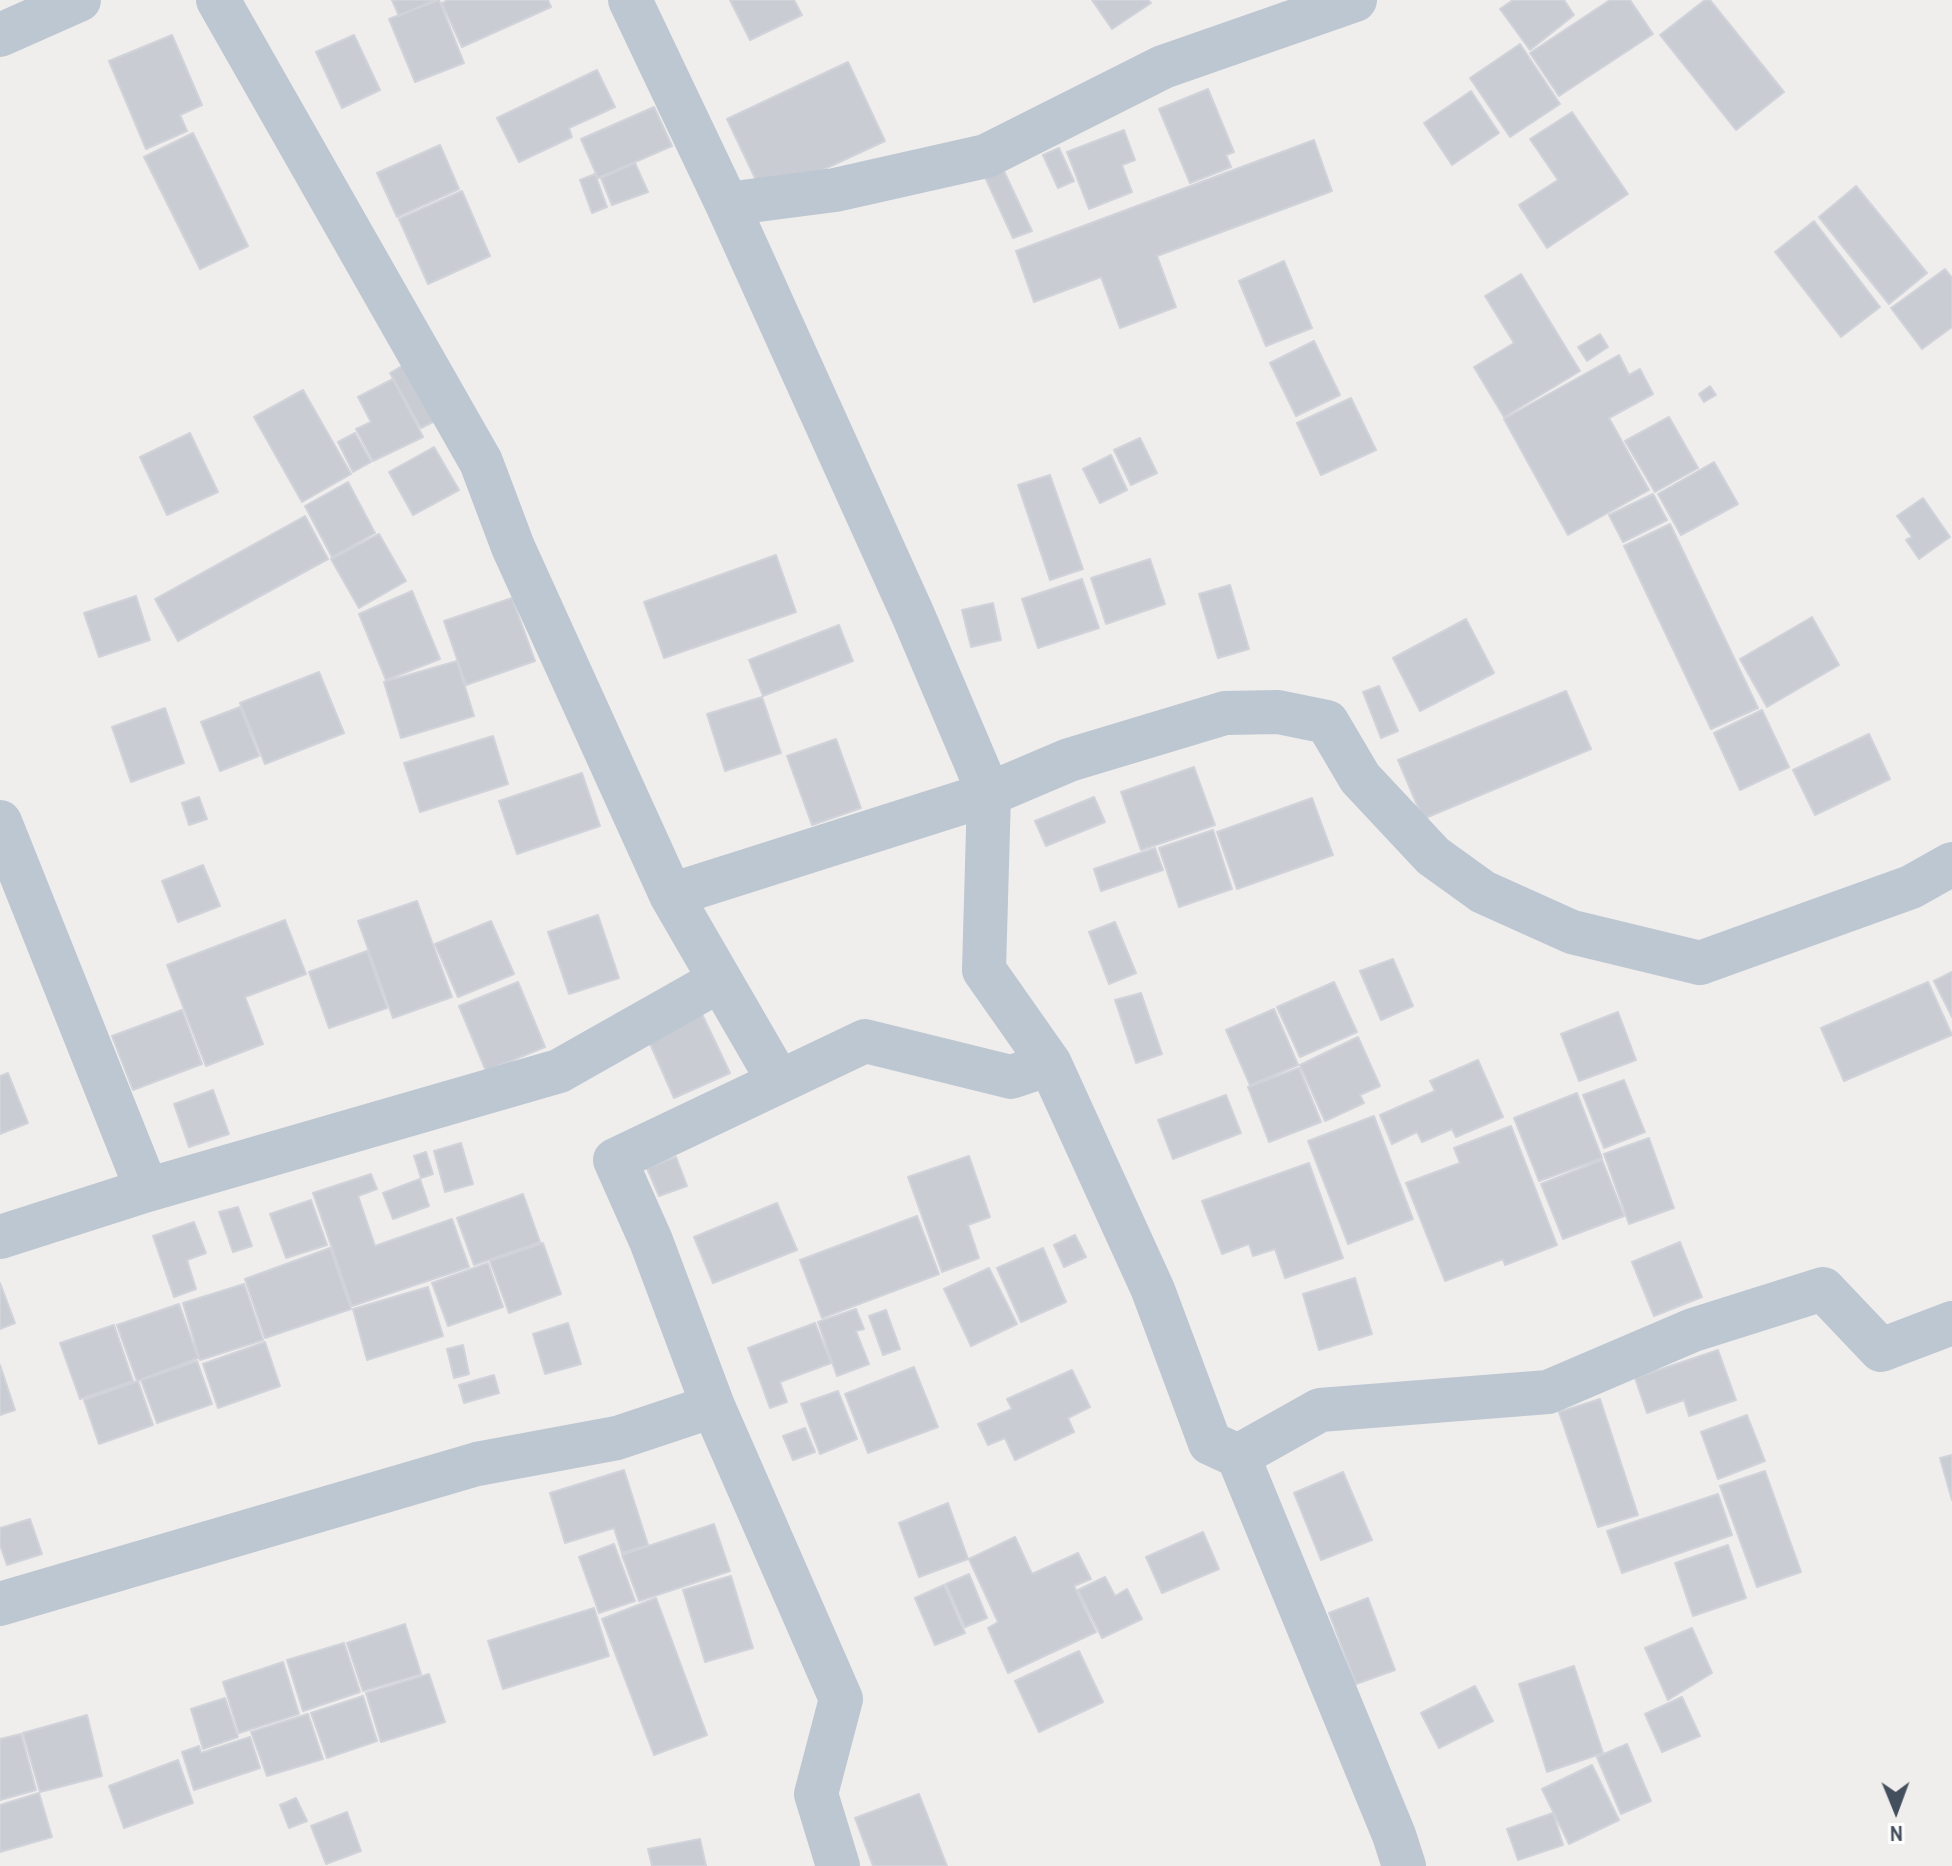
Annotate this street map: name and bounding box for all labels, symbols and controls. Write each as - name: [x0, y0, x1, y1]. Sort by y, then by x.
- north arrow: [1856, 1770, 1936, 1850]
- text: N: [1890, 1819, 1903, 1849]

